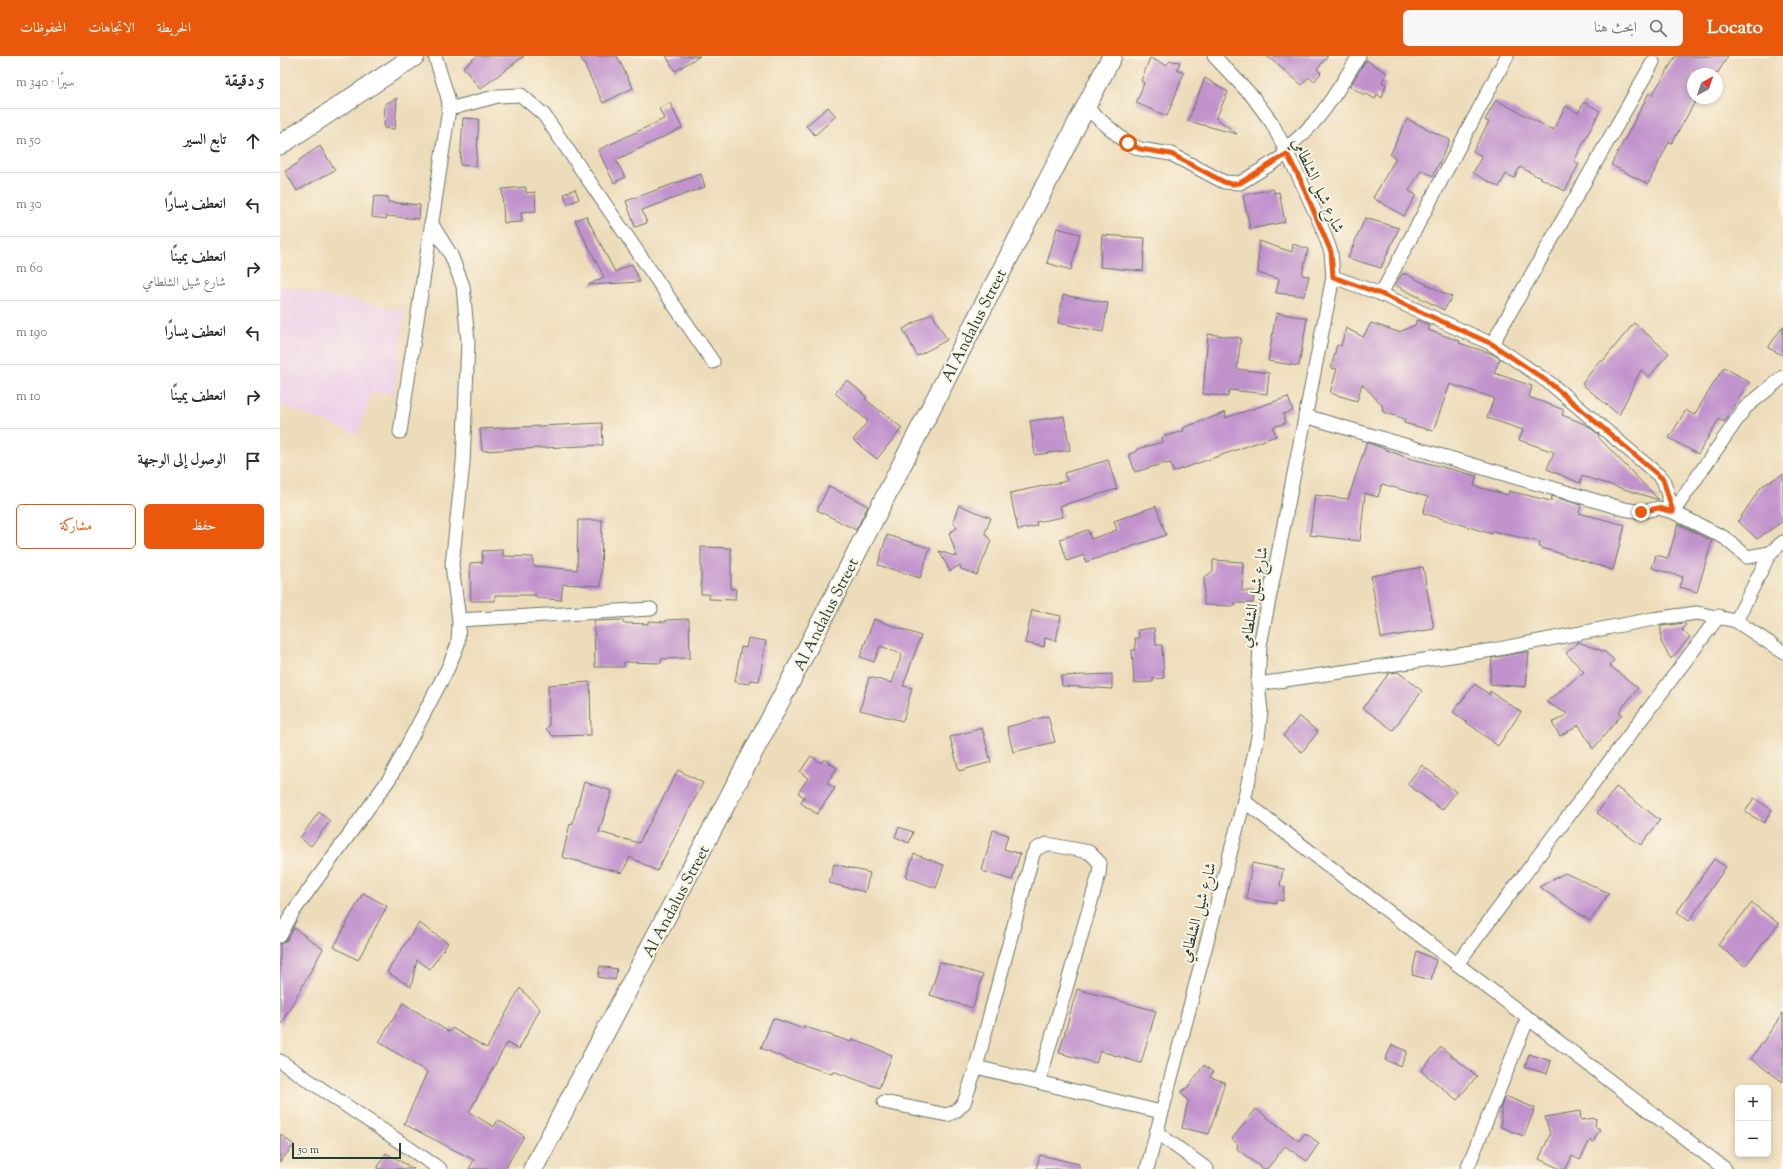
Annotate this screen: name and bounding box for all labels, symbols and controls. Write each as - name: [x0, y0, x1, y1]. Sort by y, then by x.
- search box: [1403, 10, 1683, 46]
- text: Locato: [1707, 15, 1763, 42]
- icon: search: [1647, 17, 1669, 39]
- text: ابحث هنا: [1594, 18, 1637, 39]
- text: المحفوظات: [20, 19, 66, 39]
- text: الاتجاهات: [88, 19, 135, 39]
- text: الخريطة: [157, 19, 191, 39]
- north arrow: [1687, 68, 1723, 104]
- text: 5 دقيقة: [225, 70, 264, 94]
- text: سيرًا · 340 m: [16, 74, 74, 92]
- text: تابع السير: [184, 130, 226, 151]
- icon: ahead: [242, 130, 264, 152]
- text: 50 m: [16, 132, 41, 150]
- route start: [1119, 134, 1137, 152]
- street label: شارع شيل الشلطامي: [1285, 135, 1349, 237]
- text: انعطف يسارًا: [165, 194, 226, 215]
- icon: left: [242, 194, 264, 216]
- text: 30 m: [16, 196, 42, 214]
- text: انعطف يمينًا: [171, 247, 226, 268]
- icon: right: [242, 258, 264, 280]
- text: 60 m: [16, 260, 43, 278]
- street label: Al Andalus Street: [937, 265, 1014, 387]
- text: شارع شيل الشلطامي: [143, 274, 226, 292]
- text: انعطف يسارًا: [165, 322, 226, 343]
- icon: left: [242, 322, 264, 344]
- text: 190 m: [16, 324, 47, 342]
- text: انعطف يمينًا: [171, 386, 226, 407]
- icon: right: [242, 386, 264, 408]
- text: 10 m: [16, 388, 41, 406]
- text: الوصول إلى الوجهة: [137, 450, 226, 471]
- icon: arrive: [242, 450, 264, 472]
- route end: [1632, 503, 1650, 521]
- button: مشاركة: [16, 504, 136, 549]
- button: حفظ: [144, 504, 264, 549]
- street label: شارع شيل الشلطامي: [1235, 545, 1276, 650]
- street label: Al Andalus Street: [789, 554, 866, 676]
- street label: Al Andalus Street: [638, 842, 717, 962]
- street label: شارع شيل الشلطامي: [1175, 860, 1224, 965]
- map controls: [1735, 1085, 1771, 1157]
- button: +: [1735, 1085, 1771, 1121]
- button: −: [1735, 1121, 1771, 1157]
- scale bar: [292, 1141, 401, 1160]
- text: 50 m: [298, 1142, 319, 1158]

